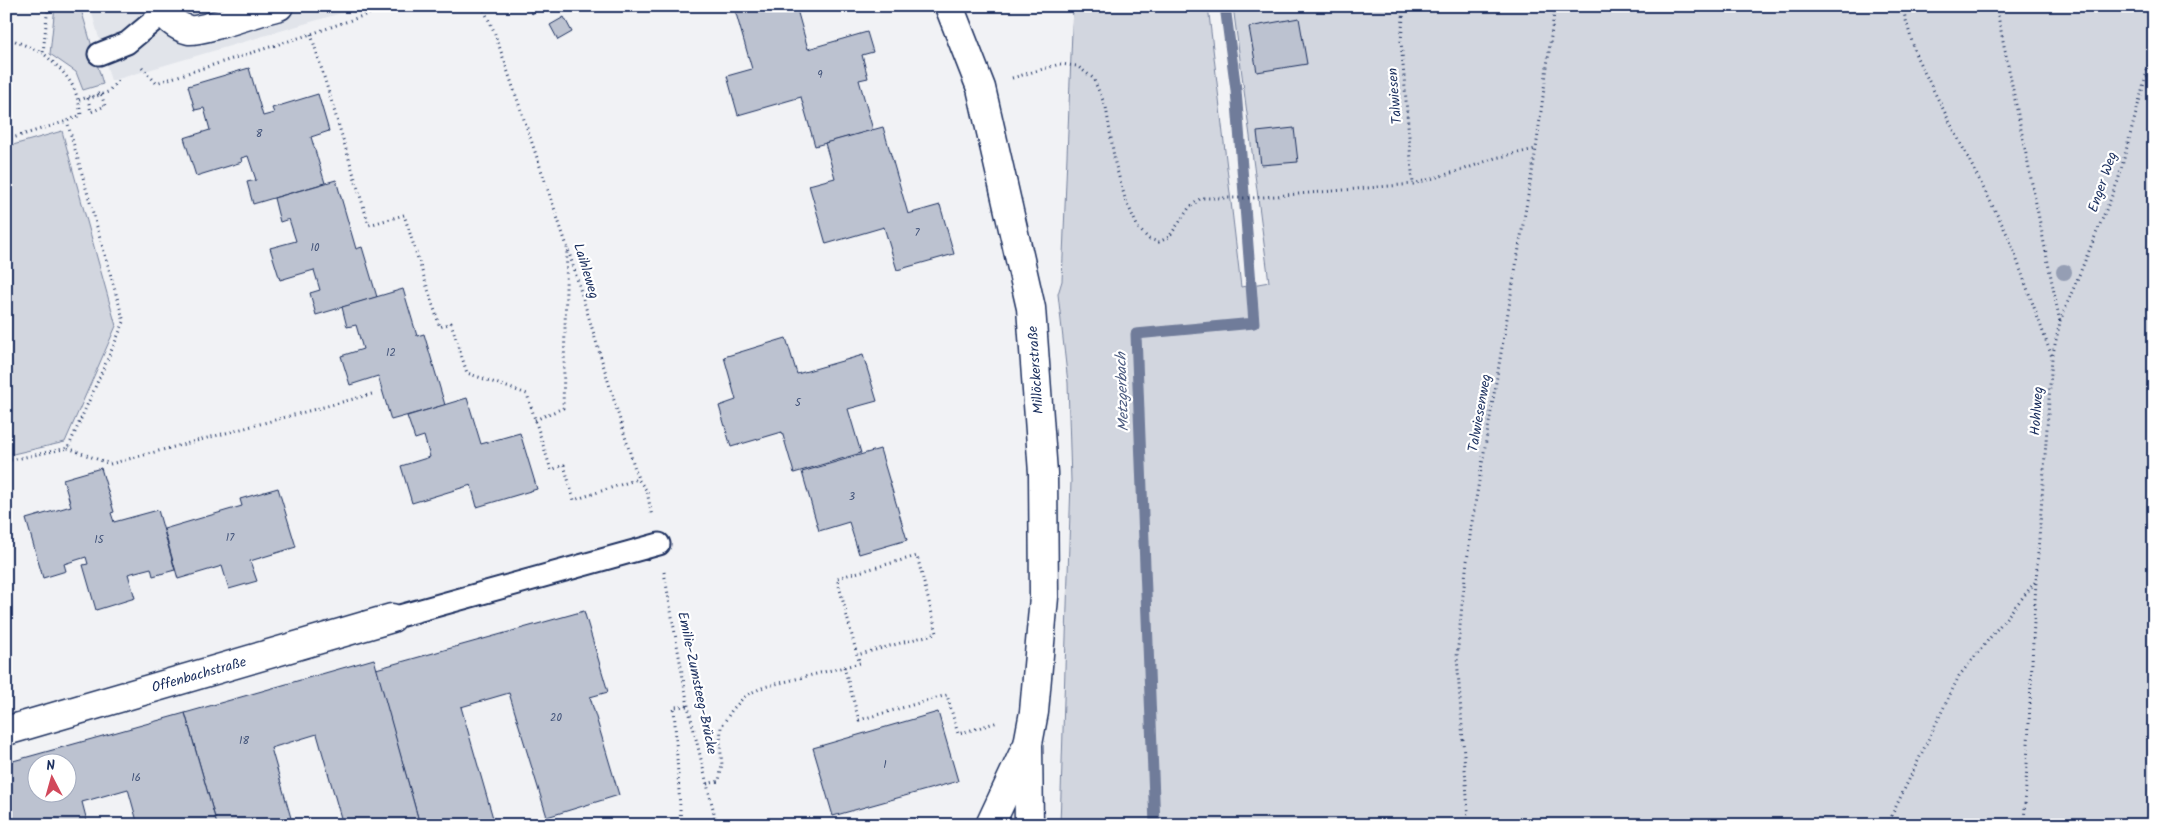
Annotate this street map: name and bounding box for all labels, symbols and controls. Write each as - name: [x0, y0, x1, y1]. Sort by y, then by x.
- house number: 9: [817, 66, 823, 84]
- street label: Talwiesen: [1382, 67, 1408, 125]
- house number: 8: [256, 125, 263, 143]
- street label: Enger Weg: [2082, 149, 2124, 215]
- house number: 7: [914, 224, 920, 242]
- house number: 10: [311, 239, 320, 257]
- street label: Laihleweg: [567, 240, 605, 302]
- street label: Millöckerstraße: [1022, 324, 1050, 415]
- house number: 12: [386, 344, 396, 362]
- water label: Metzgerbach: [1110, 350, 1136, 432]
- street label: Talwiesenweg: [1462, 372, 1498, 454]
- street label: Hohlweg: [2024, 386, 2050, 436]
- house number: 5: [795, 394, 802, 412]
- house number: 3: [849, 488, 855, 506]
- house number: 17: [226, 529, 235, 547]
- house number: 15: [94, 531, 105, 549]
- street label: Emilie-Zumsteeg-Brücke: [671, 610, 723, 757]
- street label: Offenbachstraße: [149, 651, 250, 699]
- house number: 20: [550, 709, 562, 727]
- house number: 18: [239, 732, 249, 750]
- north arrow: [28, 754, 78, 804]
- text: N: [45, 755, 56, 777]
- house number: 1: [883, 756, 887, 774]
- house number: 16: [131, 769, 141, 787]

